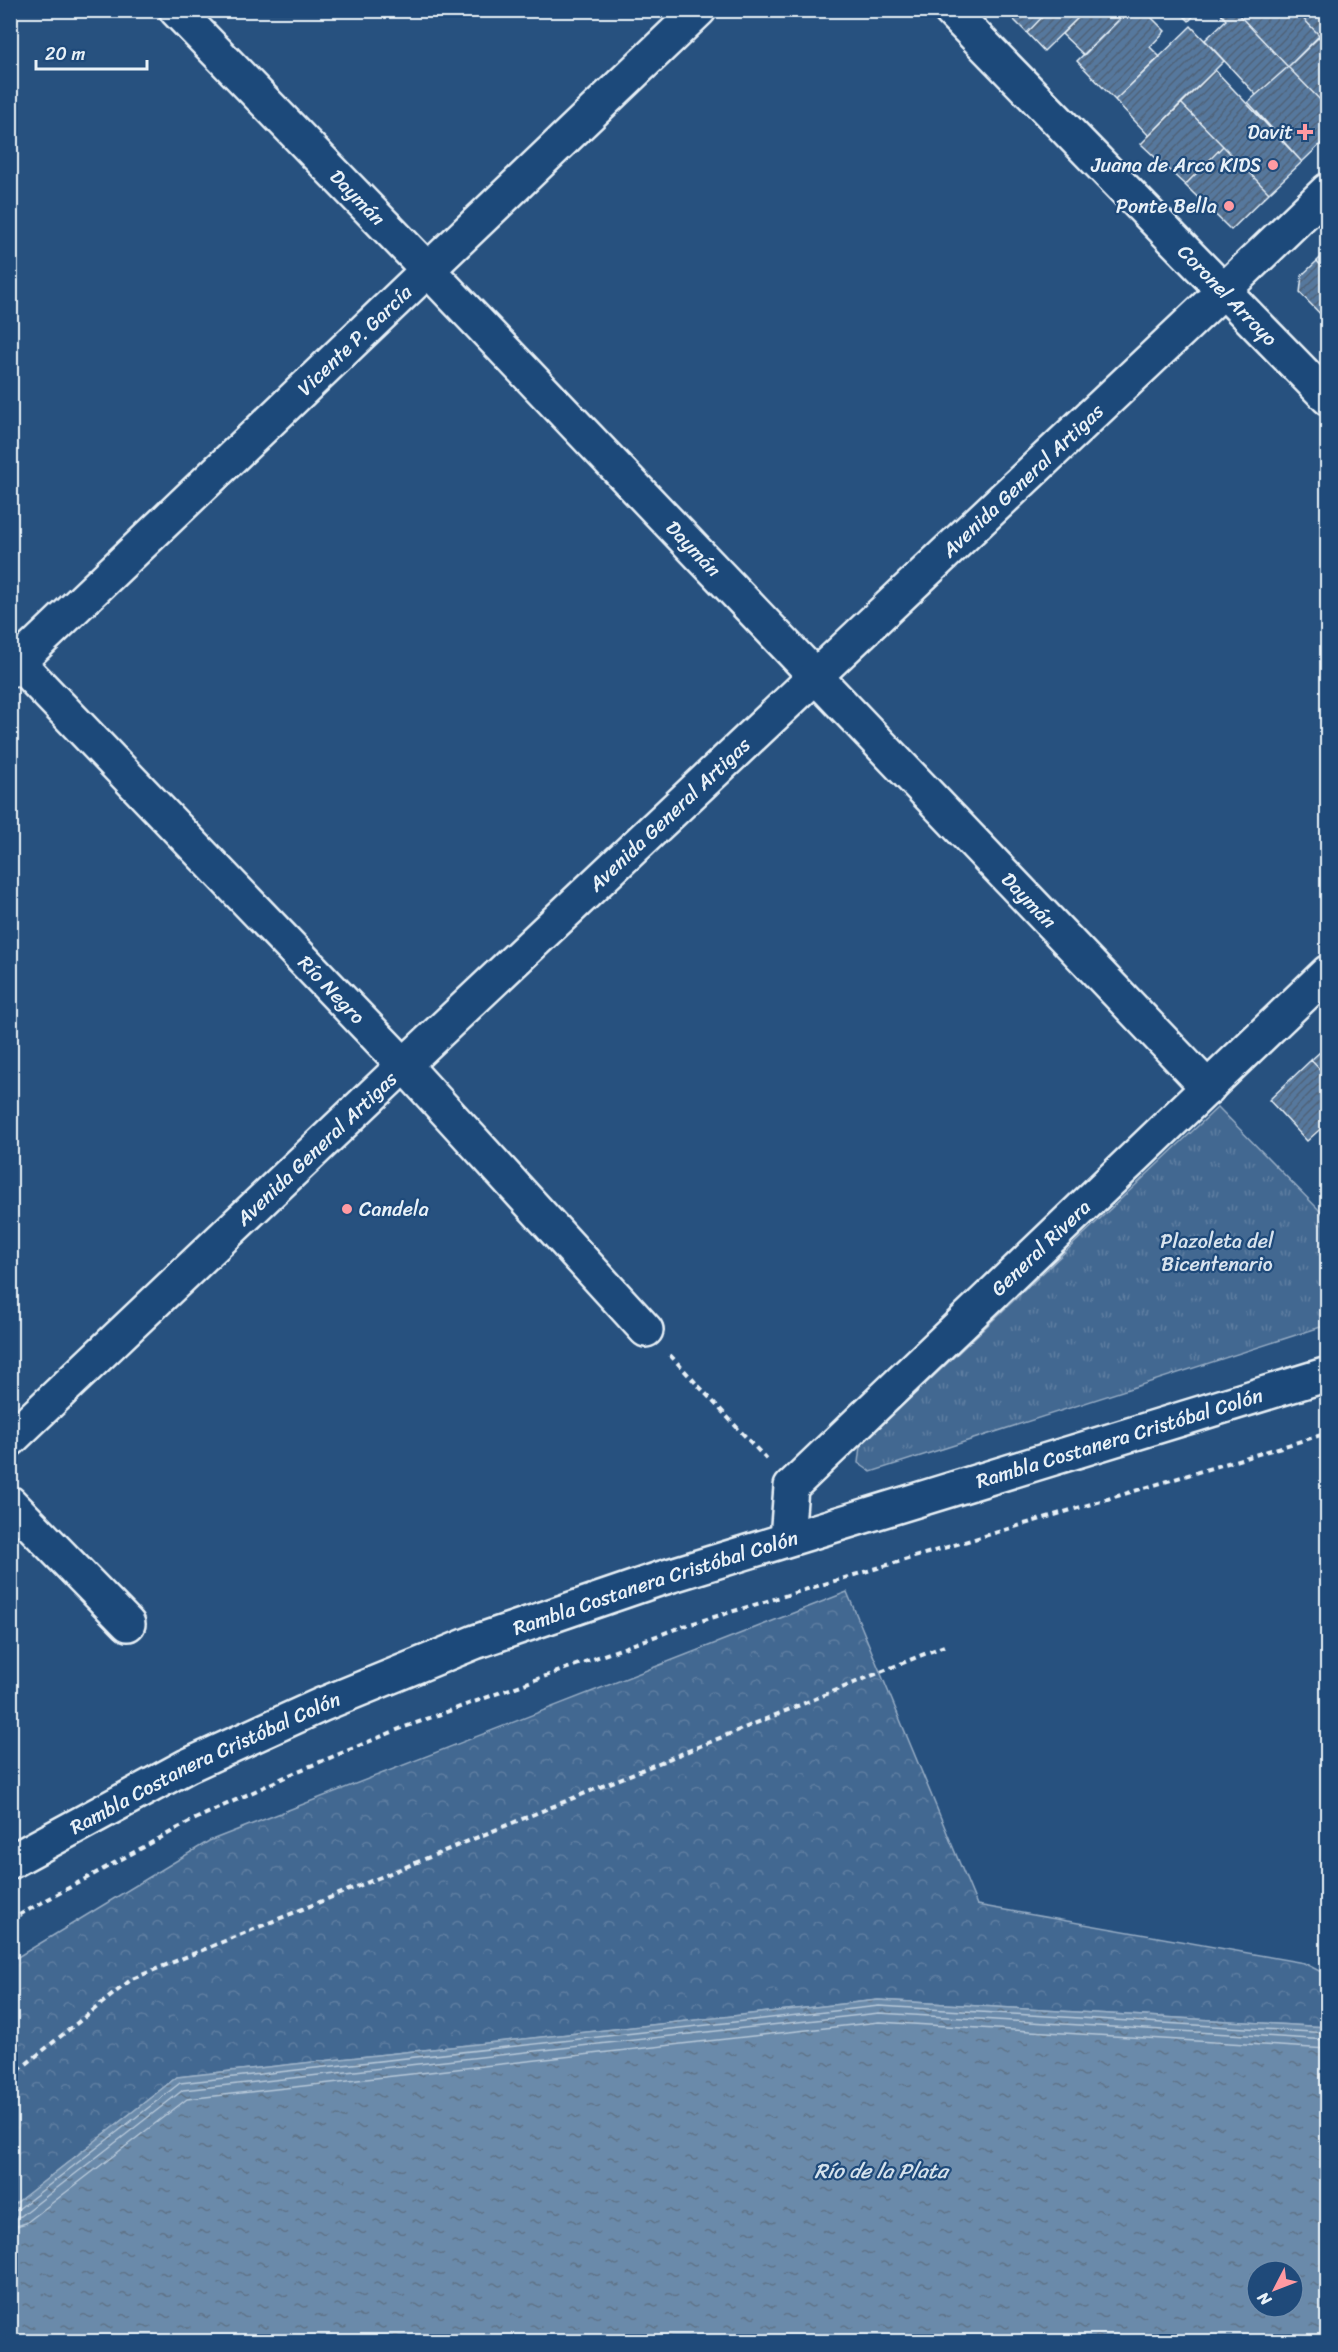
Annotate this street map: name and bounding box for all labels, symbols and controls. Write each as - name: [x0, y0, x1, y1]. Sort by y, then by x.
- scale bar: [36, 33, 147, 71]
- text: 20 m: [45, 38, 85, 70]
- place label: Davit: [1247, 115, 1293, 150]
- marker: Davit: [1298, 125, 1312, 139]
- place label: Juana de Arco KIDS: [1090, 148, 1261, 183]
- marker: Juana de Arco KIDS: [1266, 158, 1280, 172]
- street label: Daymán: [321, 161, 394, 234]
- place label: Ponte Bella: [1116, 189, 1217, 224]
- marker: Ponte Bella: [1222, 199, 1236, 213]
- street label: Coronel Arroyo: [1169, 235, 1286, 355]
- street label: Vicente P. García: [289, 275, 421, 404]
- street label: Avenida General Artigas: [932, 394, 1112, 567]
- street label: Daymán: [657, 512, 730, 586]
- street label: Avenida General Artigas: [579, 728, 759, 901]
- street label: Daymán: [993, 863, 1065, 937]
- street label: Río Negro: [290, 947, 374, 1033]
- street label: Avenida General Artigas: [227, 1062, 406, 1235]
- street label: General Rivera: [982, 1191, 1099, 1305]
- place label: Candela: [359, 1192, 429, 1227]
- marker: Candela: [340, 1202, 354, 1216]
- park label: Plazoleta del Bicentenario: [1160, 1224, 1274, 1282]
- street label: Rambla Costanera Cristóbal Colón: [972, 1377, 1267, 1498]
- street label: Rambla Costanera Cristóbal Colón: [508, 1520, 803, 1645]
- street label: Rambla Costanera Cristóbal Colón: [63, 1681, 346, 1844]
- water label: Río de la Plata: [815, 2152, 950, 2190]
- north arrow: [1245, 2259, 1305, 2319]
- text: N: [1249, 2284, 1279, 2313]

